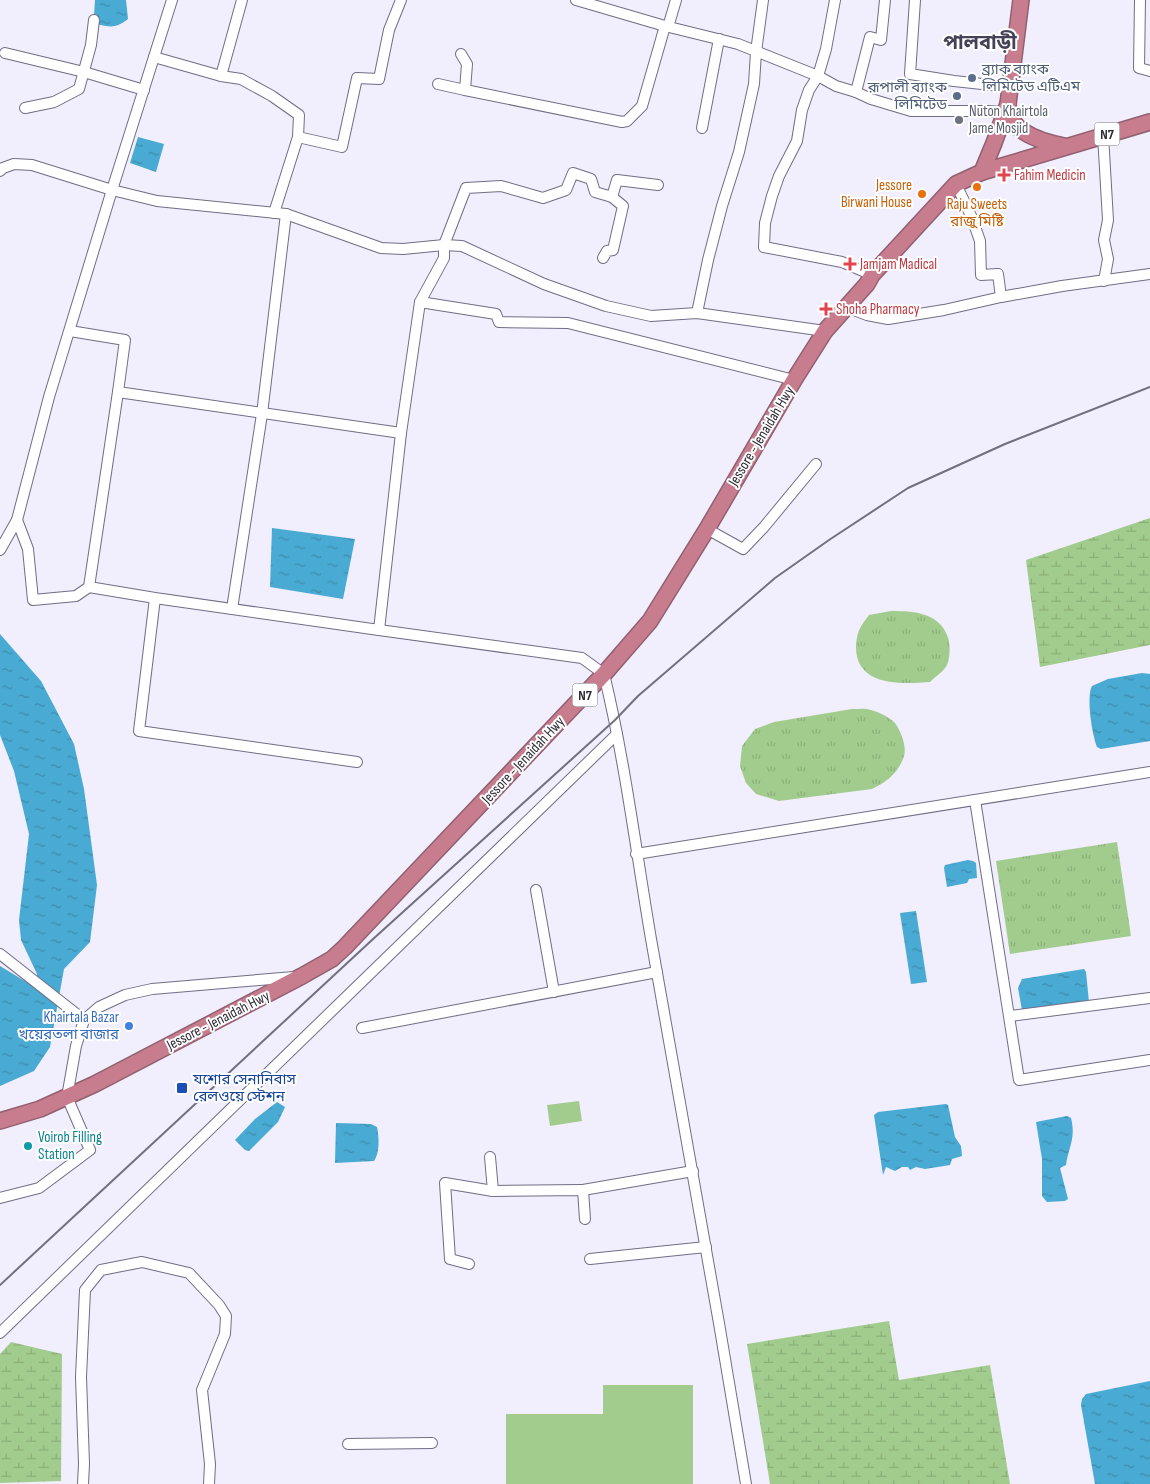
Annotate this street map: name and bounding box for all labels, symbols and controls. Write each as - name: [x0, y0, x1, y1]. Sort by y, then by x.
- district label: পালবাড়ী: [943, 30, 1017, 55]
- place label: ব্র্যাক ব্যাংক লিমিটেড এটিএম: [981, 60, 1081, 96]
- marker: ব্র্যাক ব্যাংক লিমিটেড এটিএম: [966, 72, 978, 84]
- place label: রূপালী ব্যাংক লিমিটেড: [867, 78, 948, 114]
- marker: রূপালী ব্যাংক লিমিটেড: [951, 90, 963, 102]
- place label: Nuton Khairtola Jame Mosjid: [968, 102, 1048, 138]
- marker: Nuton Khairtola Jame Mosjid: [953, 114, 965, 126]
- road number: N7: [1094, 122, 1120, 146]
- place label: Fahim Medicin: [1014, 166, 1086, 185]
- marker: Fahim Medicin: [998, 169, 1010, 181]
- place label: Jessore Birwani House: [841, 176, 912, 212]
- marker: Raju Sweets রাজু মিষ্টি: [971, 181, 983, 193]
- marker: Jessore Birwani House: [916, 188, 928, 200]
- place label: Raju Sweets রাজু মিষ্টি: [947, 195, 1007, 231]
- place label: Jamjam Madical: [859, 255, 937, 274]
- marker: Jamjam Madical: [844, 258, 856, 270]
- place label: Shoha Pharmacy: [836, 300, 920, 319]
- marker: Shoha Pharmacy: [820, 303, 832, 315]
- street label: Jessore - Jenaidah Hwy: [724, 383, 799, 490]
- road number: N7: [572, 684, 598, 706]
- street label: Jessore - Jenaidah Hwy: [477, 712, 569, 809]
- street label: Jessore - Jenaidah Hwy: [163, 986, 273, 1055]
- place label: Khairtala Bazar খয়েরতলা বাজার: [19, 1008, 120, 1044]
- marker: Khairtala Bazar খয়েরতলা বাজার: [123, 1020, 135, 1032]
- place label: যশোর সেনানিবাস রেলওয়ে স্টেশন: [192, 1070, 296, 1106]
- marker: যশোর সেনানিবাস রেলওয়ে স্টেশন: [175, 1081, 189, 1095]
- place label: Voirob Filling Station: [38, 1128, 102, 1164]
- marker: Voirob Filling Station: [22, 1140, 34, 1152]

